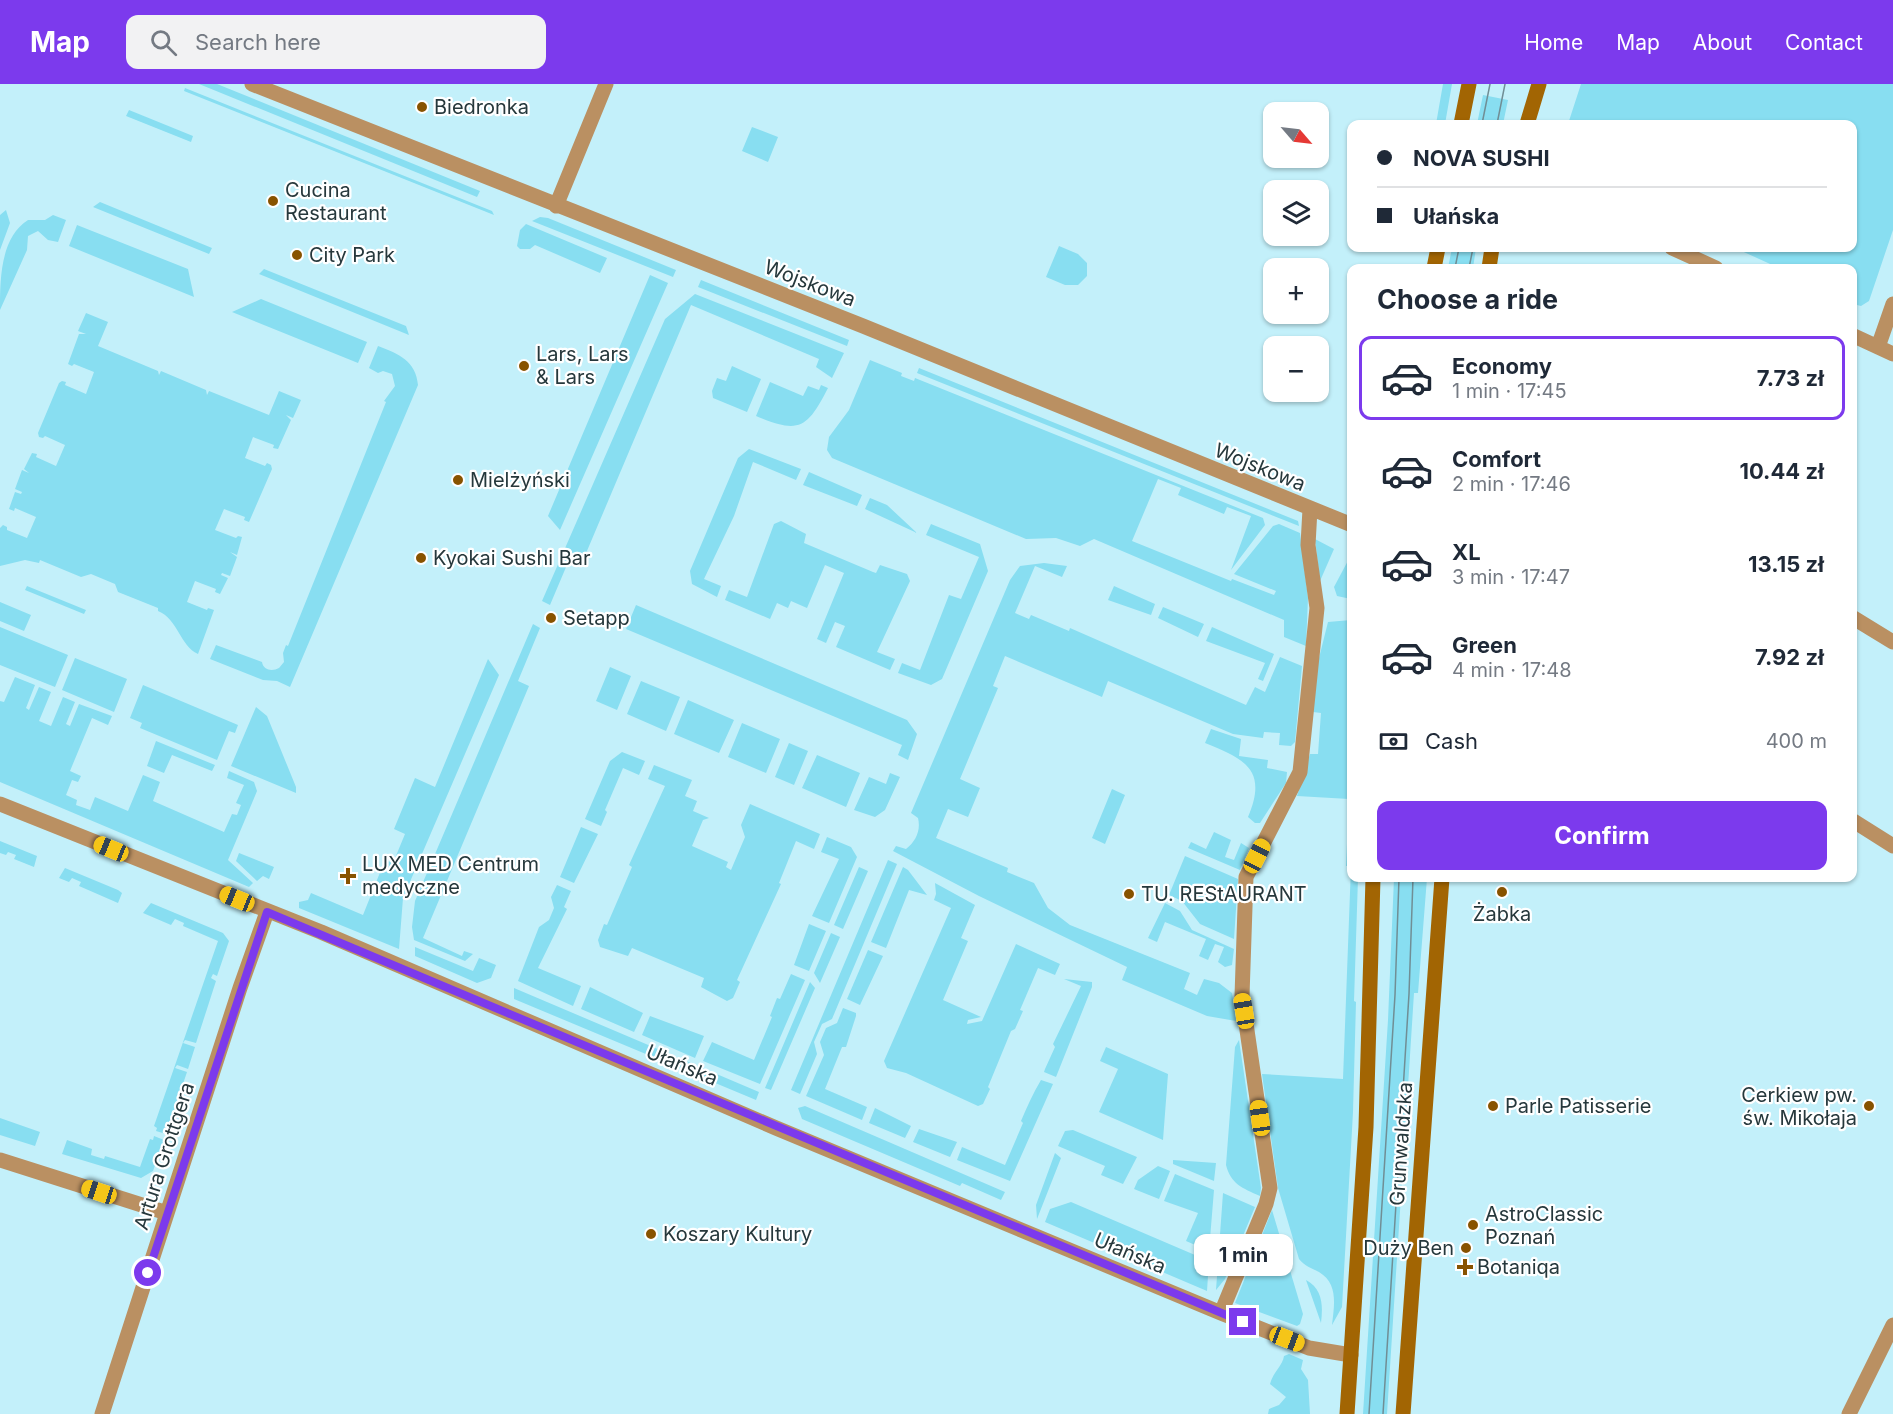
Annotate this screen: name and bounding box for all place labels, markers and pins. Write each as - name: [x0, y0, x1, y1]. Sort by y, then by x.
- place label: Biedronka: [434, 95, 529, 119]
- marker: Biedronka: [415, 100, 429, 114]
- place label: Cucina Restaurant: [285, 178, 387, 225]
- marker: Cucina Restaurant: [266, 194, 280, 208]
- place label: City Park: [309, 243, 395, 267]
- marker: City Park: [290, 248, 304, 262]
- place label: Lars, Lars & Lars: [536, 342, 629, 389]
- marker: Lars, Lars & Lars: [517, 359, 531, 373]
- place label: Mielżyński: [470, 468, 570, 492]
- marker: Mielżyński: [451, 473, 465, 487]
- place label: Kyokai Sushi Bar: [433, 546, 591, 570]
- marker: Kyokai Sushi Bar: [414, 551, 428, 565]
- place label: Setapp: [563, 606, 630, 630]
- marker: Setapp: [544, 611, 558, 625]
- place label: LUX MED Centrum medyczne: [362, 852, 539, 899]
- marker: LUX MED Centrum medyczne: [339, 867, 357, 885]
- place label: TU. REStAURANT: [1141, 882, 1307, 906]
- marker: Żabka: [1495, 885, 1509, 899]
- marker: TU. REStAURANT: [1122, 887, 1136, 901]
- place label: Żabka: [1473, 901, 1531, 926]
- place label: Cerkiew pw. św. Mikołaja: [1741, 1083, 1857, 1130]
- place label: Parle Patisserie: [1505, 1094, 1651, 1118]
- marker: Parle Patisserie: [1486, 1099, 1500, 1113]
- marker: Cerkiew pw. św. Mikołaja: [1862, 1099, 1876, 1113]
- place label: AstroClassic Poznań: [1485, 1202, 1603, 1249]
- marker: AstroClassic Poznań: [1466, 1218, 1480, 1232]
- place label: Koszary Kultury: [663, 1222, 812, 1246]
- marker: Koszary Kultury: [644, 1227, 658, 1241]
- place label: Duży Ben: [1363, 1236, 1454, 1260]
- marker: Duży Ben: [1459, 1241, 1473, 1255]
- place label: Botaniqa: [1477, 1255, 1560, 1279]
- marker: Botaniqa: [1458, 1260, 1472, 1274]

